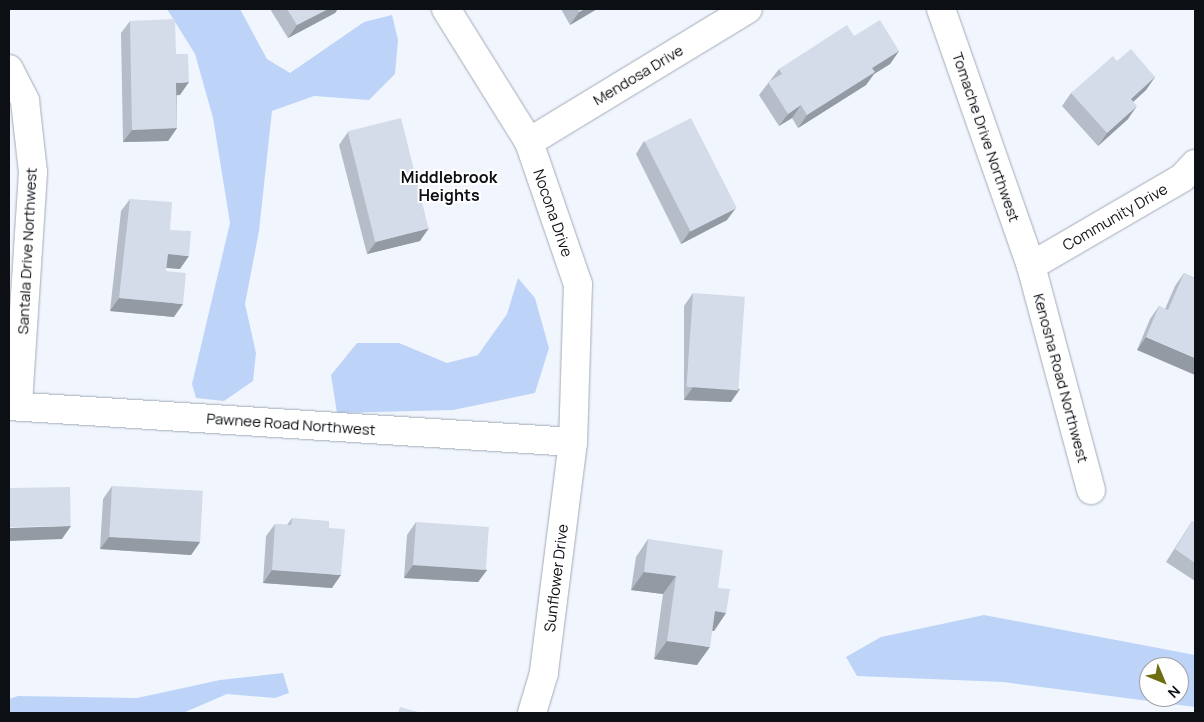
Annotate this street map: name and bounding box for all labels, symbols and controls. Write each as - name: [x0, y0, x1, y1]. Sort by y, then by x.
- street label: Mendosa Drive: [590, 41, 686, 109]
- street label: Tomache Drive Northwest: [949, 50, 1023, 224]
- street label: Santala Drive Northwest: [14, 167, 40, 335]
- district label: Middlebrook Heights: [401, 167, 497, 205]
- street label: Nocona Drive: [530, 167, 576, 259]
- street label: Community Drive: [1059, 180, 1171, 254]
- street label: Kenosha Road Northwest: [1030, 291, 1092, 465]
- street label: Pawnee Road Northwest: [206, 409, 376, 439]
- street label: Sunflower Drive: [540, 523, 572, 633]
- north arrow: [1139, 657, 1189, 707]
- text: N: [1164, 682, 1185, 703]

